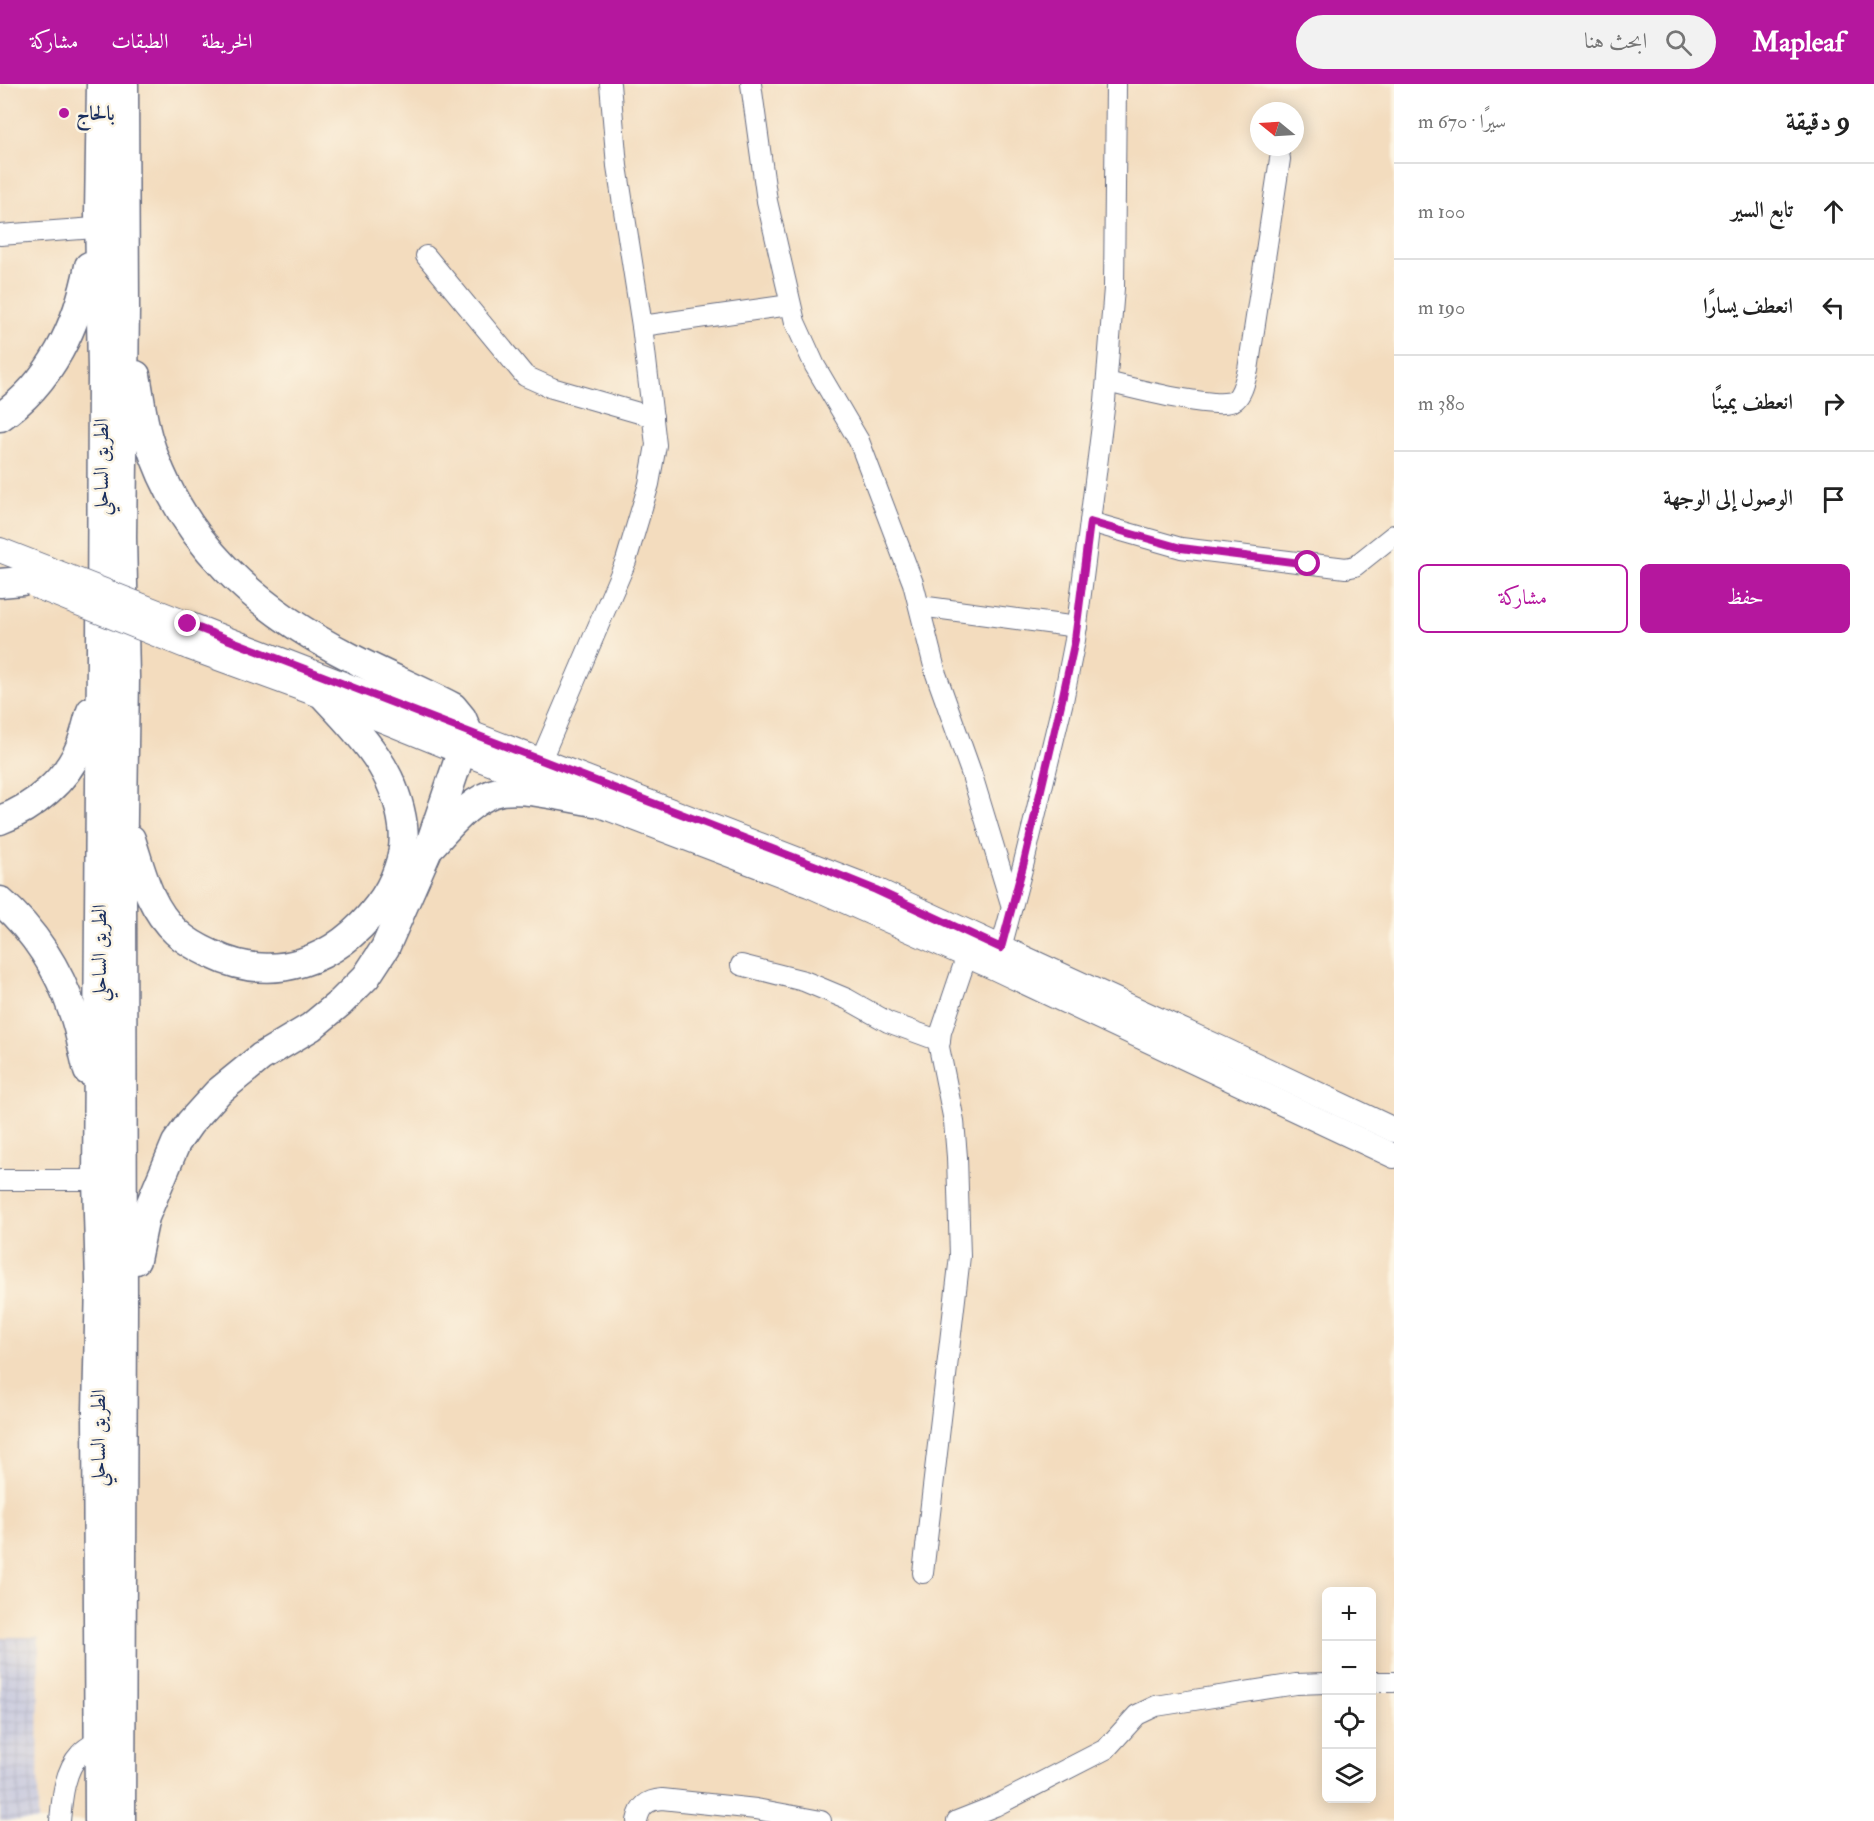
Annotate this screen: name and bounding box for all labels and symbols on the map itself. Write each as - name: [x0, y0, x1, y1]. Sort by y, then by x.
- place label: بالحاج: [76, 101, 115, 132]
- north arrow: [1250, 102, 1304, 156]
- marker: بالحاج: [57, 106, 71, 120]
- street label: الطريق الساحلي: [89, 418, 121, 516]
- route start: [1294, 550, 1320, 576]
- route end: [174, 610, 200, 636]
- street label: الطريق الساحلي: [87, 904, 119, 1002]
- street label: الطريق الساحلي: [86, 1389, 118, 1487]

